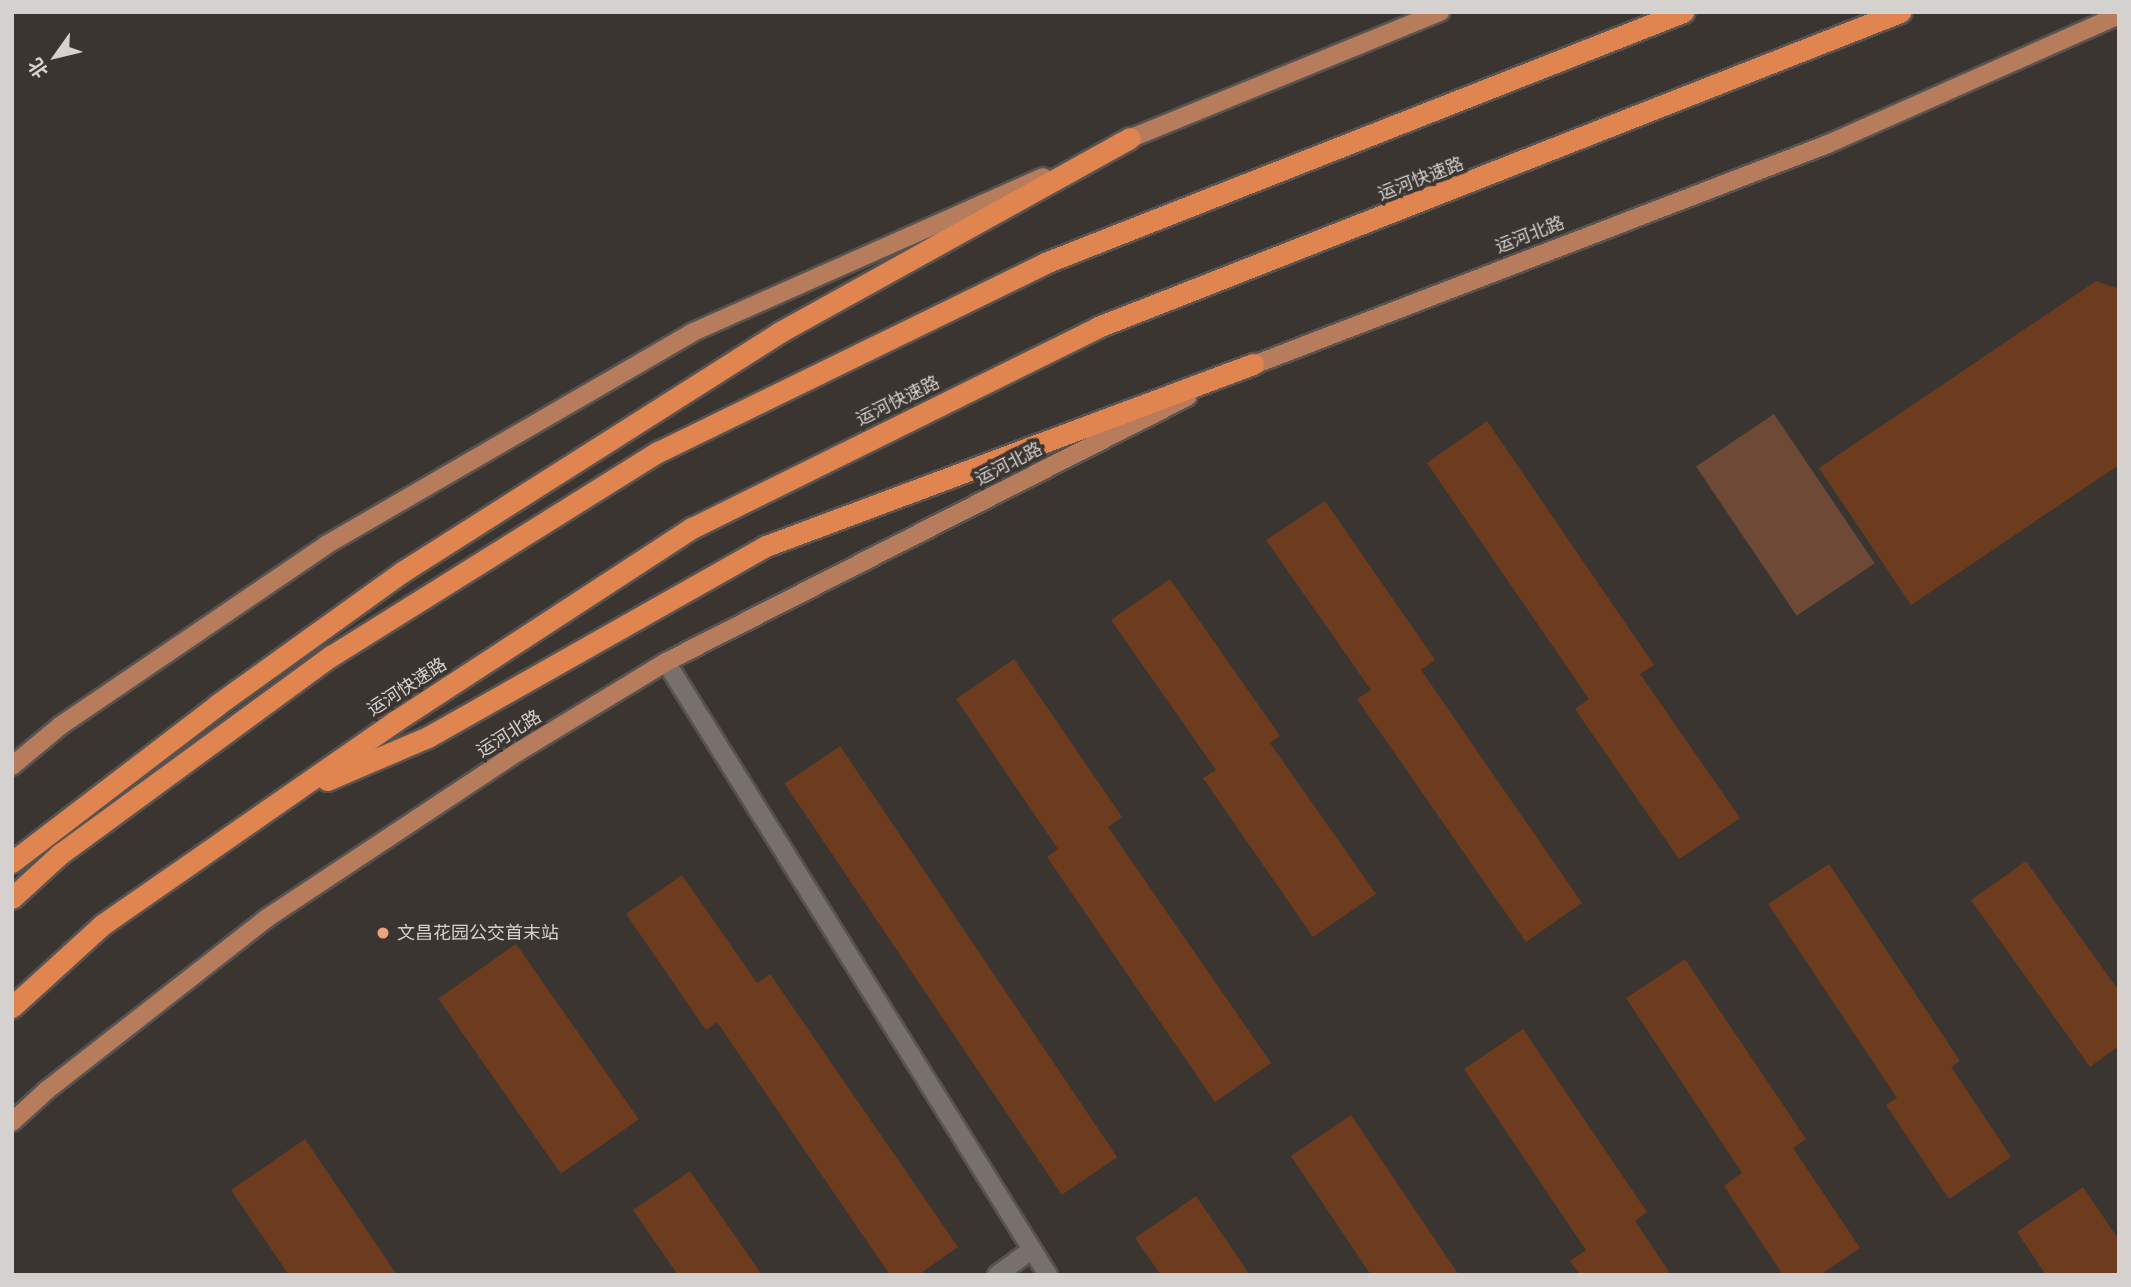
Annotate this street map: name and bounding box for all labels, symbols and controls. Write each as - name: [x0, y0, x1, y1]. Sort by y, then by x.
- north arrow: [21, 21, 91, 91]
- text: 北: [23, 53, 54, 83]
- street label: 运河快速路: [1375, 153, 1467, 205]
- street label: 运河北路: [1493, 212, 1567, 258]
- street label: 运河快速路: [853, 372, 943, 430]
- street label: 运河北路: [972, 438, 1046, 490]
- street label: 运河快速路: [363, 653, 451, 721]
- street label: 运河北路: [473, 706, 545, 762]
- place label: 文昌花园公交首末站: [397, 922, 559, 944]
- marker: 文昌花园公交首末站: [375, 925, 391, 941]

